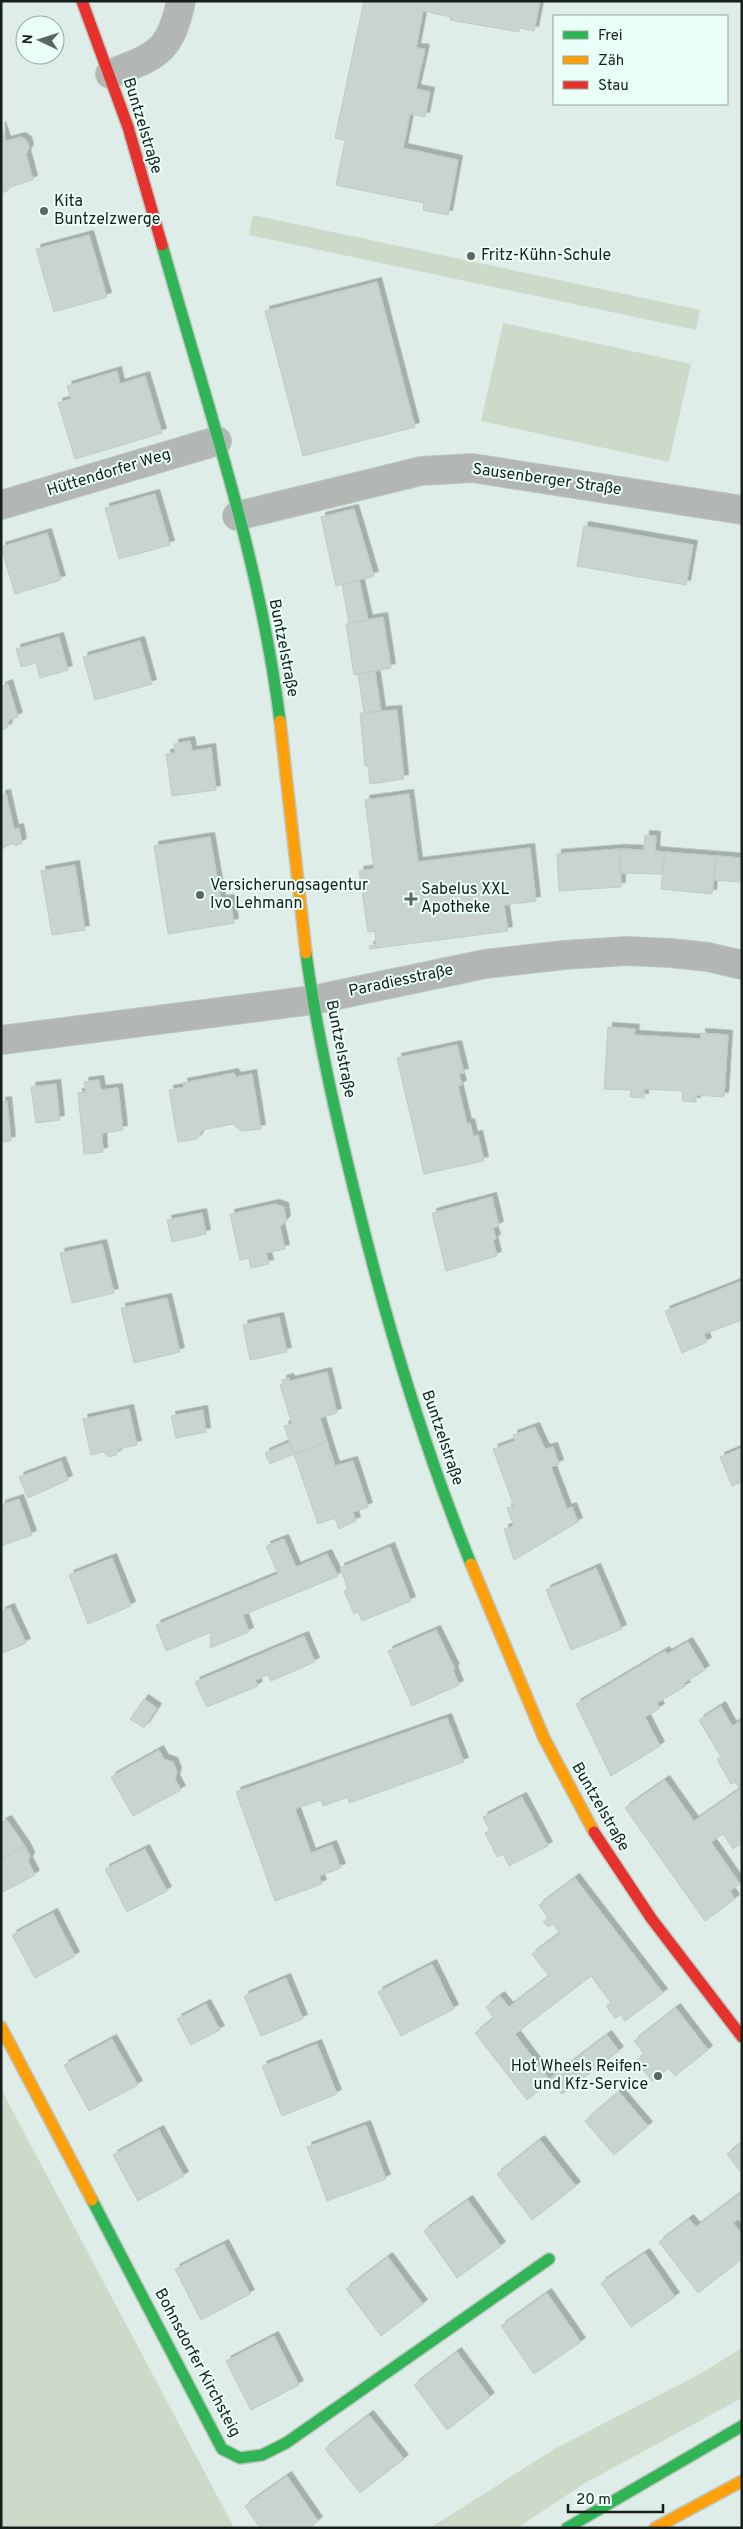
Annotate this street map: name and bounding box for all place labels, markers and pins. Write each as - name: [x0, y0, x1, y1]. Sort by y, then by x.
- place label: Kita Buntzelzwerge: [54, 192, 160, 230]
- marker: Kita Buntzelzwerge: [38, 205, 50, 217]
- place label: Fritz-Kühn-Schule: [481, 246, 611, 266]
- marker: Fritz-Kühn-Schule: [465, 250, 477, 262]
- place label: Versicherungsagentur Ivo Lehmann: [210, 876, 368, 914]
- place label: Sabelus XXL Apotheke: [421, 880, 509, 918]
- marker: Versicherungsagentur Ivo Lehmann: [194, 889, 206, 901]
- marker: Sabelus XXL Apotheke: [405, 893, 417, 905]
- place label: Hot Wheels Reifen- und Kfz-Service: [511, 2057, 648, 2095]
- marker: Hot Wheels Reifen- und Kfz-Service: [652, 2070, 664, 2082]

